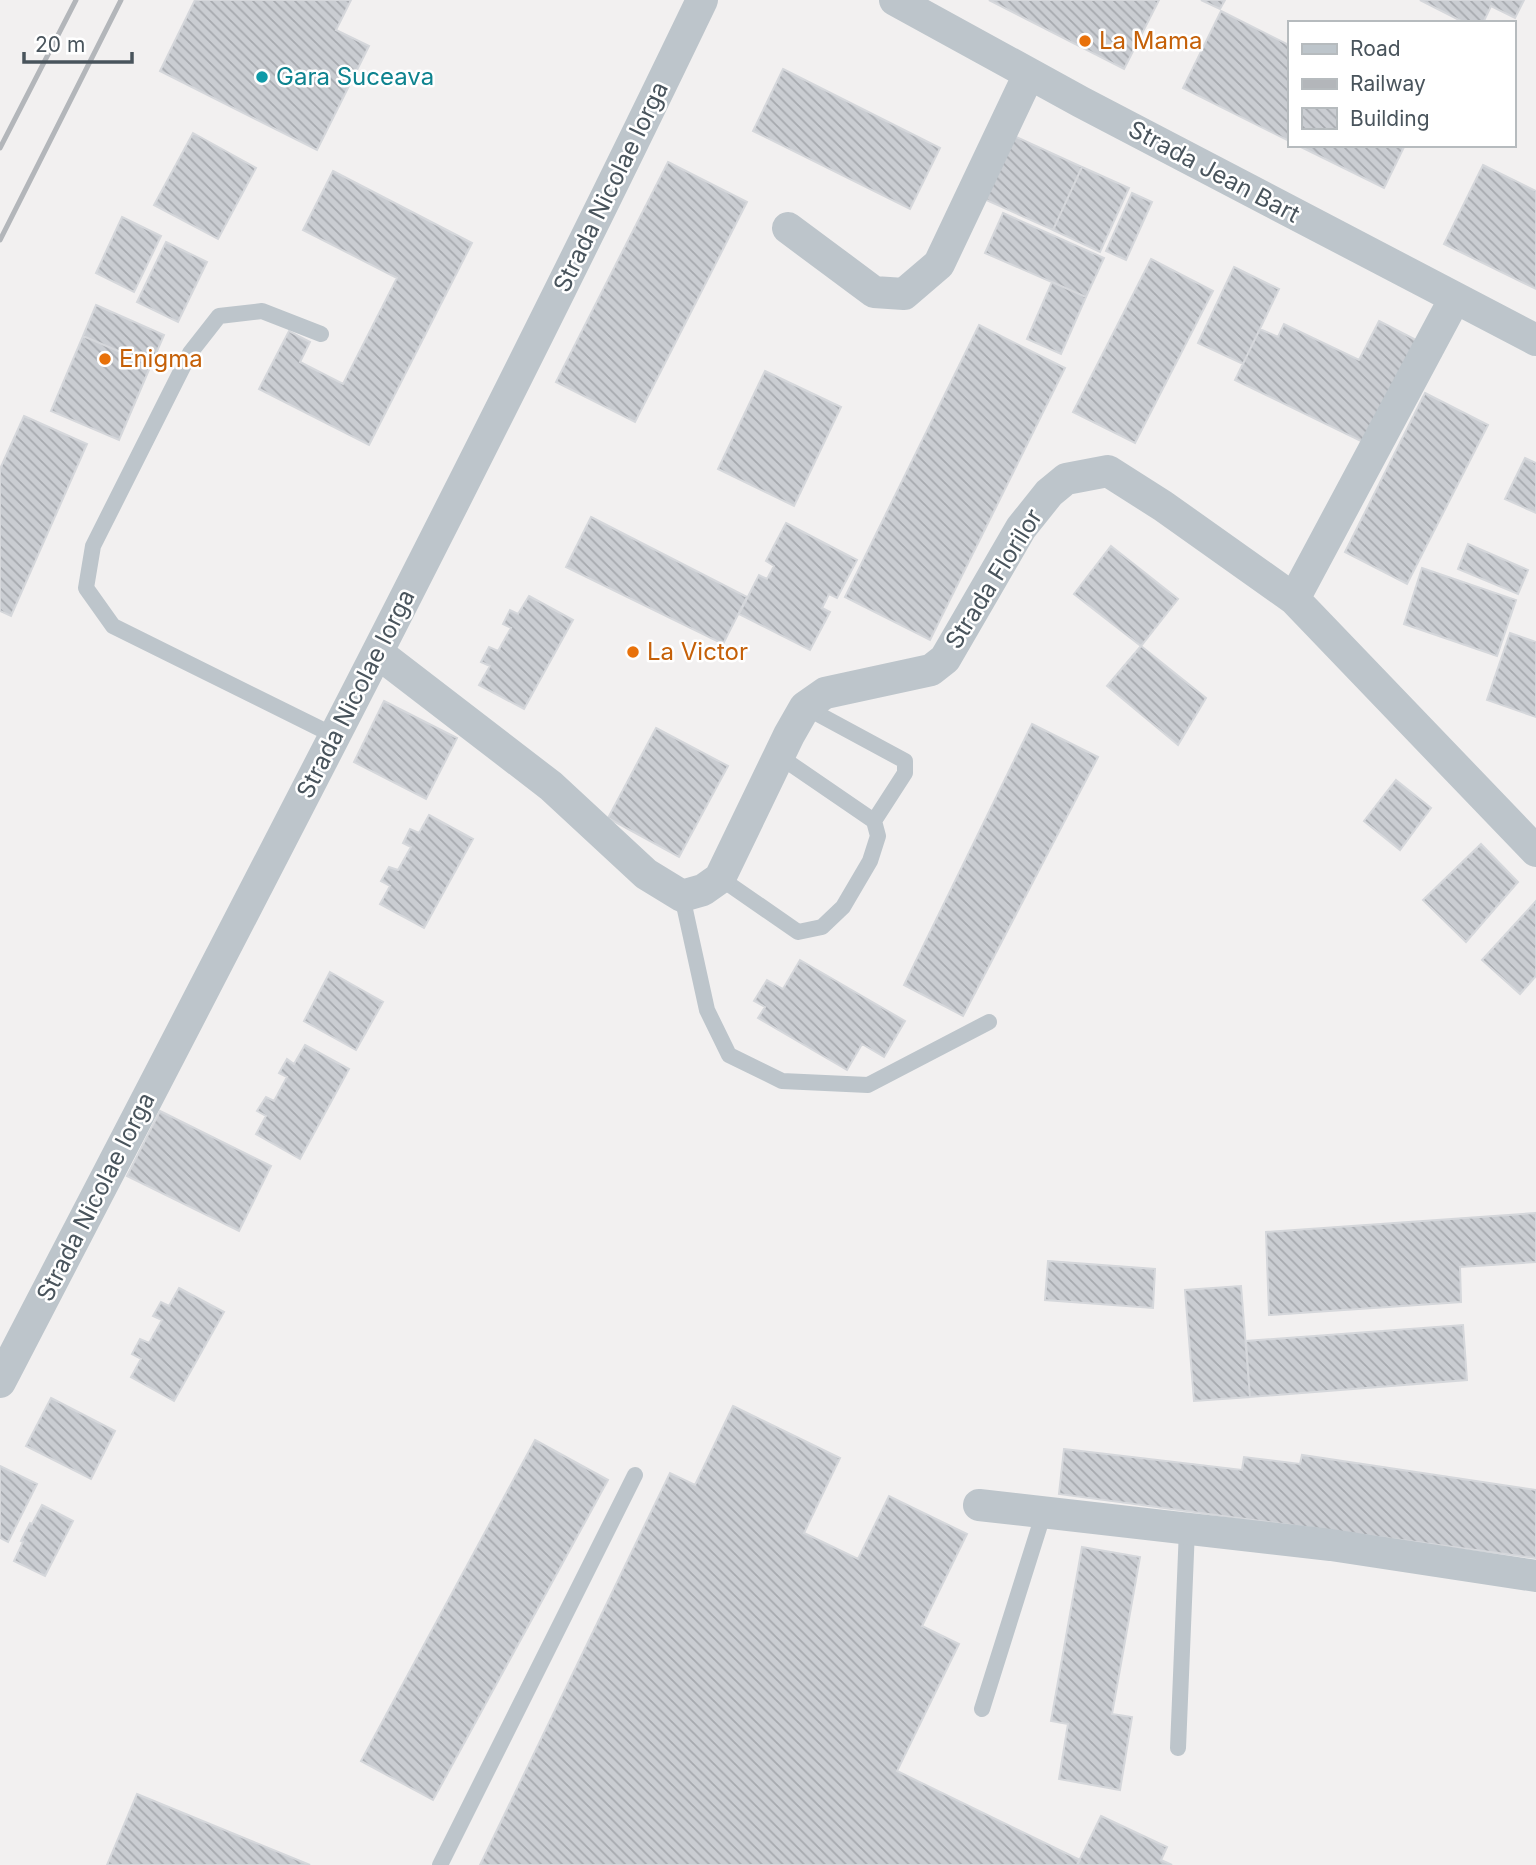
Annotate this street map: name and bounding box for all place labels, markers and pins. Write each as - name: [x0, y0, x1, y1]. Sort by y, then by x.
- place label: La Mama: [1099, 26, 1202, 55]
- marker: La Mama: [1077, 33, 1093, 49]
- place label: Gara Suceava: [276, 62, 434, 91]
- marker: Gara Suceava: [254, 69, 270, 85]
- place label: Enigma: [119, 344, 203, 373]
- marker: Enigma: [97, 351, 113, 367]
- place label: La Victor: [647, 637, 748, 666]
- marker: La Victor: [625, 644, 641, 660]

